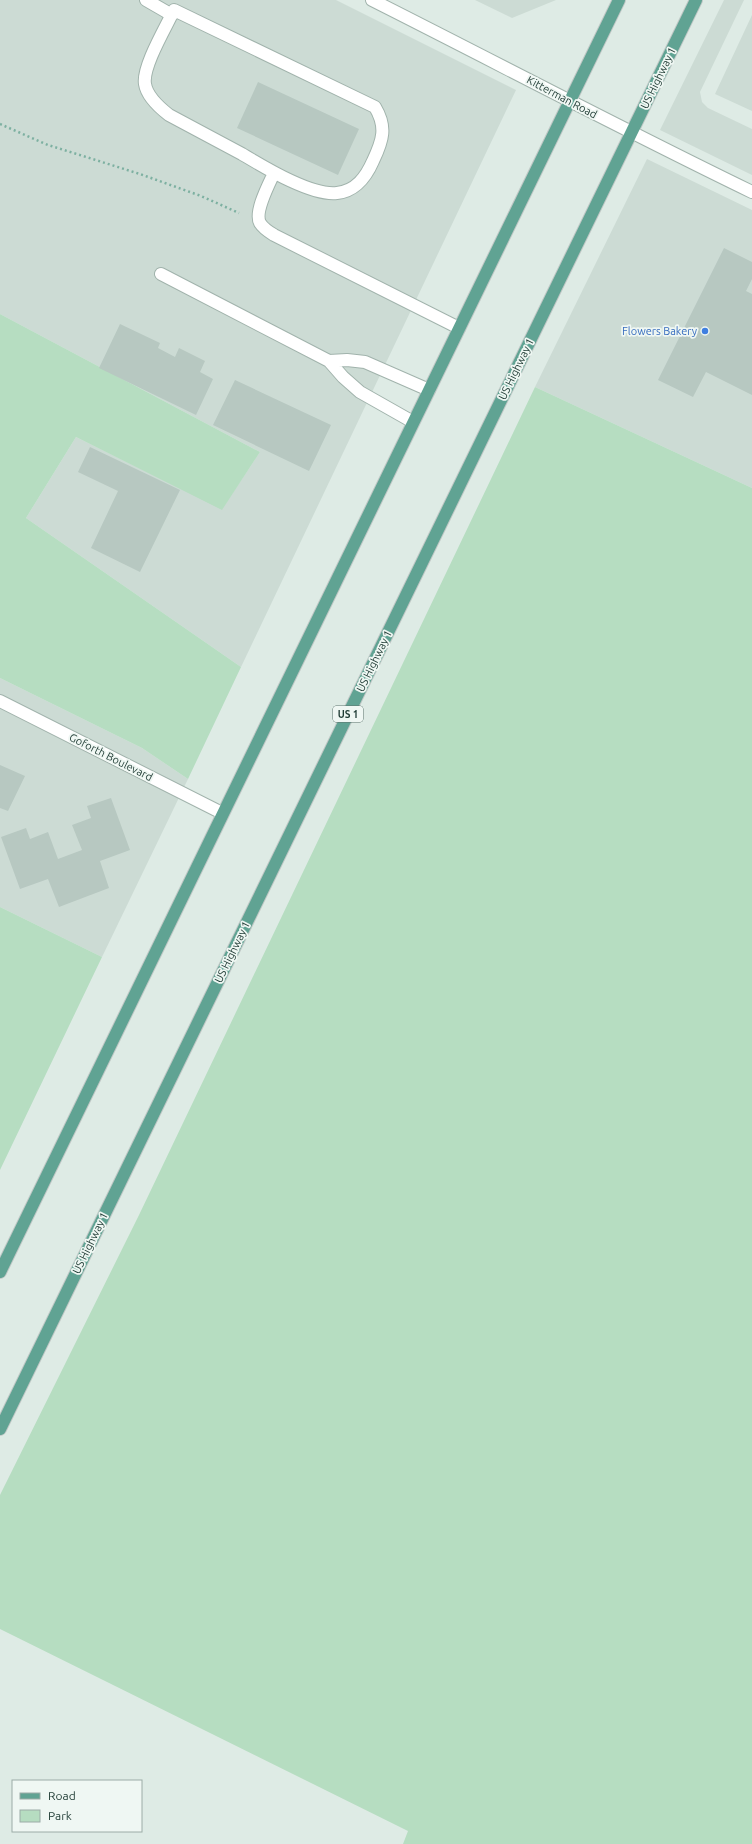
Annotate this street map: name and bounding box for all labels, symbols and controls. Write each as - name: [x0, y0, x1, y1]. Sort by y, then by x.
- street label: US Highway 1: [638, 45, 678, 111]
- street label: Kitterman Road: [525, 73, 599, 121]
- place label: Flowers Bakery: [622, 325, 698, 337]
- marker: Flowers Bakery: [700, 326, 710, 336]
- street label: US Highway 1: [496, 336, 536, 402]
- street label: US Highway 1: [354, 628, 394, 694]
- road number: US 1: [333, 706, 363, 722]
- street label: Goforth Boulevard: [67, 731, 155, 783]
- street label: US Highway 1: [212, 919, 252, 985]
- street label: US Highway 1: [70, 1210, 110, 1276]
- legend: [12, 1780, 142, 1832]
- text: Road: [48, 1789, 76, 1802]
- text: Park: [48, 1809, 72, 1822]

